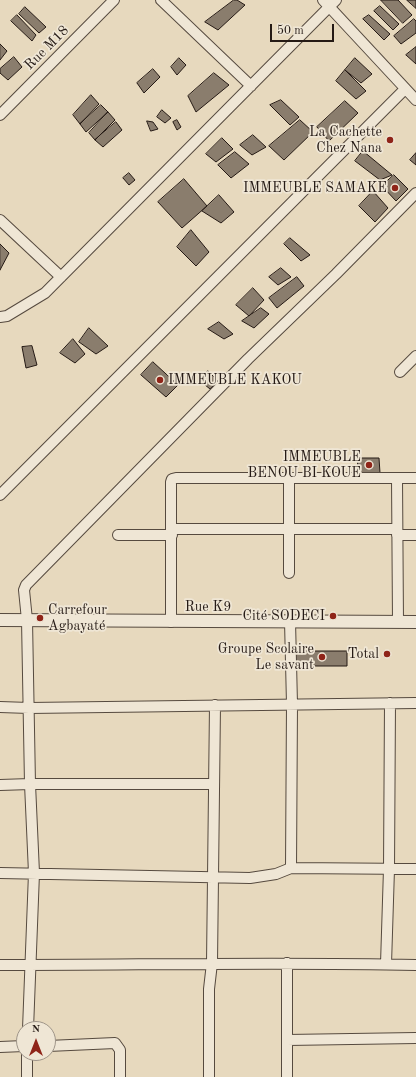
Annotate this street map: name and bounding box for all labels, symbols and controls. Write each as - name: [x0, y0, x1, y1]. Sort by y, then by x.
- scale bar: [272, 16, 336, 42]
- street label: Rue M18: [21, 22, 73, 74]
- text: 50 m: [277, 25, 304, 37]
- place label: La Cachette Chez Nana: [309, 124, 382, 156]
- marker: La Cachette Chez Nana: [385, 135, 395, 145]
- place label: IMMEUBLE SAMAKE: [243, 180, 387, 196]
- marker: IMMEUBLE SAMAKE: [390, 183, 400, 193]
- place label: IMMEUBLE KAKOU: [168, 372, 302, 388]
- marker: IMMEUBLE KAKOU: [155, 375, 165, 385]
- place label: IMMEUBLE BENOU BI KOUE: [248, 449, 361, 482]
- marker: IMMEUBLE BENOU BI KOUE: [364, 460, 374, 470]
- street label: Rue K9: [185, 599, 231, 615]
- place label: Carrefour Agbayaté: [48, 602, 107, 634]
- place label: Cité SODECI: [243, 608, 325, 624]
- marker: Cité SODECI: [328, 611, 338, 621]
- marker: Carrefour Agbayaté: [35, 613, 45, 623]
- place label: Groupe Scolaire Le savant: [218, 641, 314, 674]
- place label: Total: [347, 646, 379, 662]
- marker: Total: [382, 649, 392, 659]
- marker: Groupe Scolaire Le savant: [317, 652, 327, 662]
- north arrow: [16, 1021, 56, 1061]
- text: N: [32, 1024, 40, 1035]

